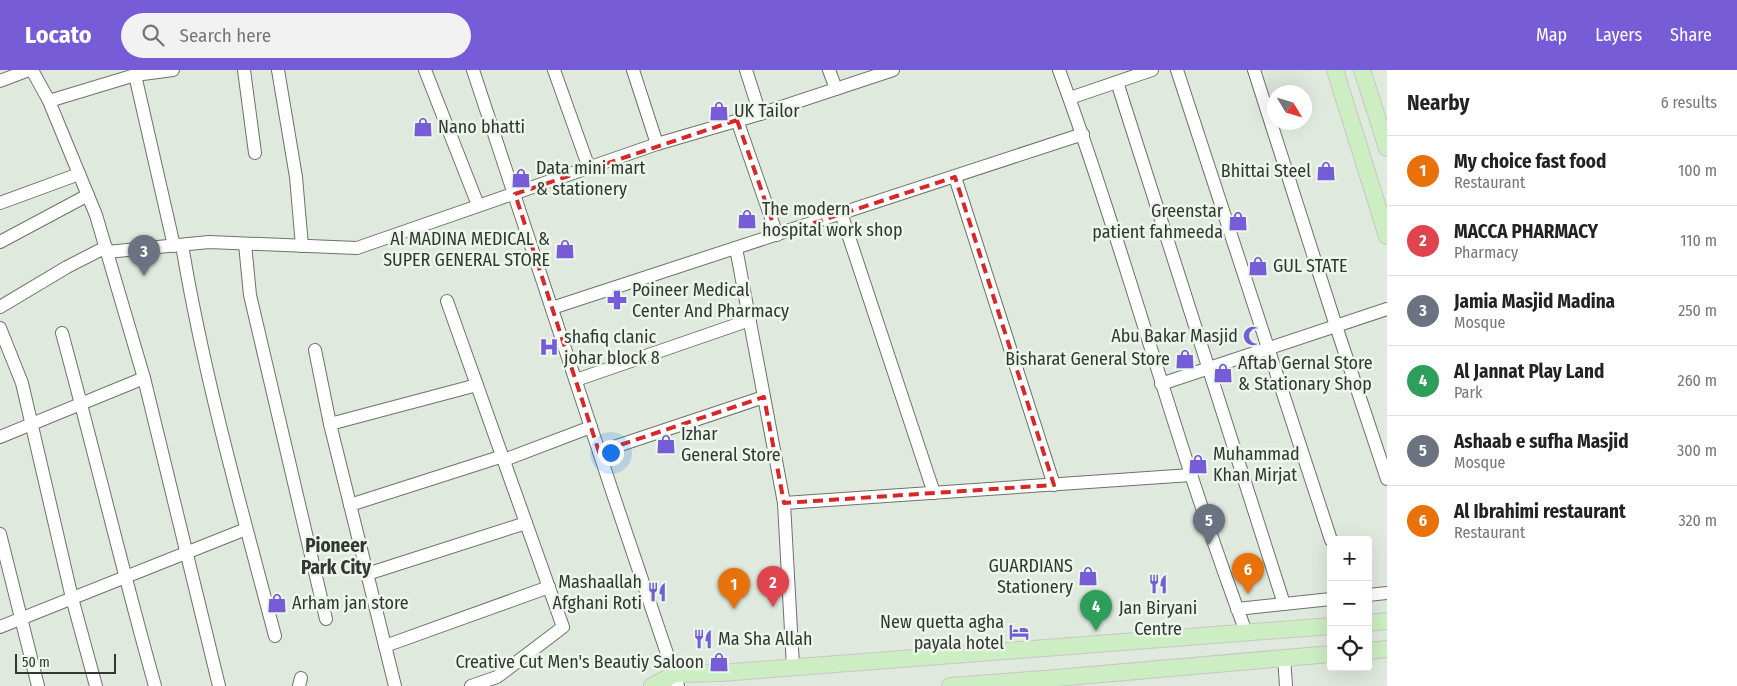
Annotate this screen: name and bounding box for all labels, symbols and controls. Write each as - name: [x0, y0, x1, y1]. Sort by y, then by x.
- search box: [121, 13, 471, 58]
- text: Locato: [25, 21, 91, 49]
- icon: search: [139, 21, 167, 49]
- text: Search here: [179, 24, 271, 47]
- text: Map: [1536, 24, 1567, 46]
- text: Layers: [1595, 24, 1642, 46]
- text: Share: [1670, 24, 1712, 46]
- north arrow: [1267, 85, 1312, 130]
- text: Nearby: [1407, 90, 1469, 116]
- text: 6 results: [1661, 93, 1717, 112]
- shop icon: UK Tailor: [708, 100, 730, 122]
- place label: UK Tailor: [734, 100, 800, 122]
- shop icon: Nano bhatti: [412, 116, 434, 138]
- place label: Nano bhatti: [438, 116, 525, 138]
- text: My choice fast food: [1454, 150, 1606, 173]
- place label: Data mini mart & stationery: [536, 157, 645, 200]
- place label: Bhittai Steel: [1221, 160, 1311, 182]
- shop icon: Bhittai Steel: [1315, 160, 1337, 182]
- text: 1: [1420, 161, 1426, 180]
- text: 100 m: [1678, 161, 1717, 180]
- shop icon: Data mini mart & stationery: [510, 167, 532, 189]
- text: Restaurant: [1454, 173, 1525, 192]
- place label: The modern hospital work shop: [762, 198, 903, 241]
- place label: Greenstar patient fahmeeda: [1092, 200, 1224, 243]
- shop icon: The modern hospital work shop: [736, 208, 758, 230]
- shop icon: Greenstar patient fahmeeda: [1227, 210, 1249, 232]
- text: MACCA PHARMACY: [1454, 220, 1598, 243]
- place label: Al MADINA MEDICAL & SUPER GENERAL STORE: [383, 228, 550, 271]
- text: 2: [1419, 231, 1427, 250]
- text: 110 m: [1680, 231, 1717, 250]
- pin: 3: [128, 235, 160, 276]
- shop icon: Al MADINA MEDICAL & SUPER GENERAL STORE: [554, 238, 576, 260]
- text: Pharmacy: [1454, 243, 1518, 262]
- shop icon: GUL STATE: [1247, 255, 1269, 277]
- place label: GUL STATE: [1273, 255, 1347, 277]
- place label: Poineer Medical Center And Pharmacy: [632, 279, 789, 322]
- pharmacy icon: Poineer Medical Center And Pharmacy: [606, 289, 628, 311]
- text: Jamia Masjid Madina: [1454, 290, 1615, 313]
- text: 3: [1419, 301, 1427, 320]
- text: 250 m: [1678, 301, 1717, 320]
- text: Mosque: [1454, 313, 1505, 332]
- place label: Abu Bakar Masjid: [1111, 325, 1238, 347]
- mosque icon: Abu Bakar Masjid: [1242, 325, 1264, 347]
- place label: shafiq clanic johar block 8: [563, 326, 660, 369]
- hospital icon: shafiq clanic johar block 8: [538, 336, 560, 358]
- place label: Bisharat General Store: [1005, 348, 1170, 370]
- shop icon: Bisharat General Store: [1174, 348, 1196, 370]
- place label: Aftab Gernal Store & Stationary Shop: [1238, 352, 1373, 395]
- text: Al Jannat Play Land: [1454, 360, 1604, 383]
- shop icon: Aftab Gernal Store & Stationary Shop: [1212, 362, 1234, 384]
- text: 4: [1419, 371, 1427, 390]
- text: 260 m: [1678, 371, 1717, 390]
- text: Park: [1454, 383, 1482, 402]
- place label: Izhar General Store: [681, 423, 781, 466]
- text: Ashaab e sufha Masjid: [1454, 430, 1629, 453]
- shop icon: Izhar General Store: [655, 433, 677, 455]
- your location: [598, 440, 624, 466]
- text: 5: [1419, 441, 1427, 460]
- text: 300 m: [1677, 441, 1717, 460]
- place label: Muhammad Khan Mirjat: [1213, 443, 1300, 486]
- shop icon: Muhammad Khan Mirjat: [1187, 453, 1209, 475]
- text: Mosque: [1454, 453, 1505, 472]
- text: Al Ibrahimi restaurant: [1454, 500, 1626, 523]
- pin: 5: [1193, 504, 1225, 545]
- text: 6: [1419, 511, 1427, 530]
- text: 320 m: [1678, 511, 1717, 530]
- text: Restaurant: [1454, 523, 1525, 542]
- district label: Pioneer Park City: [301, 534, 372, 579]
- map controls: [1327, 536, 1372, 671]
- button: +: [1327, 536, 1372, 581]
- pin: 6: [1232, 553, 1264, 594]
- place label: GUARDIANS Stationery: [989, 555, 1073, 598]
- shop icon: GUARDIANS Stationery: [1077, 565, 1099, 587]
- pin: 2: [757, 566, 789, 607]
- pin: 1: [718, 568, 750, 609]
- place label: Mashaallah Afghani Roti: [553, 571, 642, 614]
- restaurant icon: Jan Biryani Centre: [1147, 573, 1169, 595]
- restaurant icon: Mashaallah Afghani Roti: [646, 581, 668, 603]
- button: −: [1327, 581, 1372, 626]
- pin: 4: [1080, 590, 1112, 631]
- shop icon: Arham jan store: [266, 592, 288, 614]
- place label: Arham jan store: [292, 592, 409, 614]
- place label: Jan Biryani Centre: [1119, 597, 1197, 640]
- place label: New quetta agha payala hotel: [880, 611, 1004, 654]
- hotel icon: New quetta agha payala hotel: [1008, 621, 1030, 643]
- button: locate: [1327, 626, 1372, 671]
- restaurant icon: Ma Sha Allah: [692, 628, 714, 650]
- place label: Ma Sha Allah: [718, 628, 813, 650]
- scale bar: [15, 651, 116, 674]
- place label: Creative Cut Men's Beautiy Saloon: [455, 651, 704, 673]
- shop icon: Creative Cut Men's Beautiy Saloon: [708, 651, 730, 673]
- text: 50 m: [22, 654, 50, 671]

